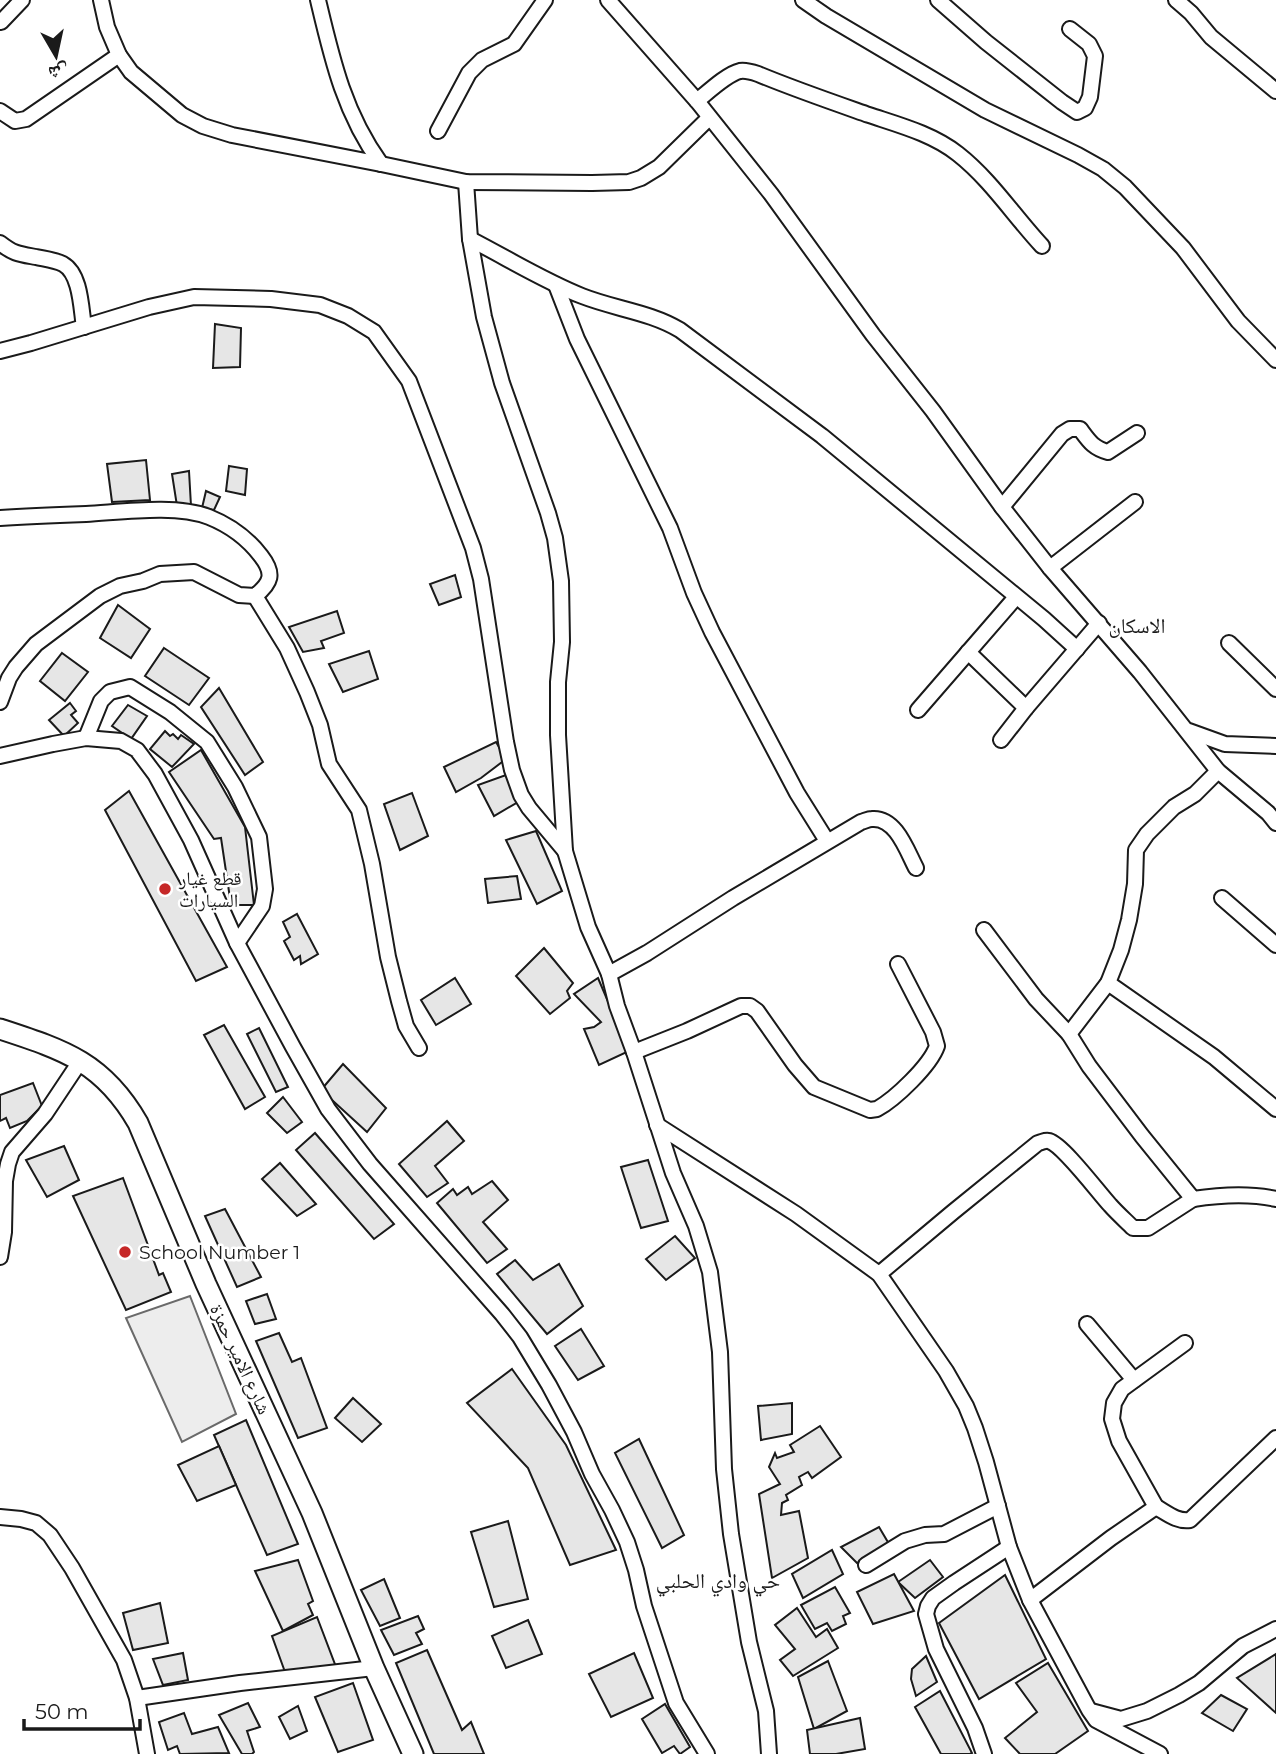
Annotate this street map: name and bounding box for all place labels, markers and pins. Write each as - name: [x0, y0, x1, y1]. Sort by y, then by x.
- place label: قطع غيار السيارات: [178, 867, 242, 912]
- marker: قطع غيار السيارات: [157, 881, 173, 897]
- place label: School Number 1: [139, 1241, 300, 1264]
- marker: School Number 1: [117, 1244, 133, 1260]

